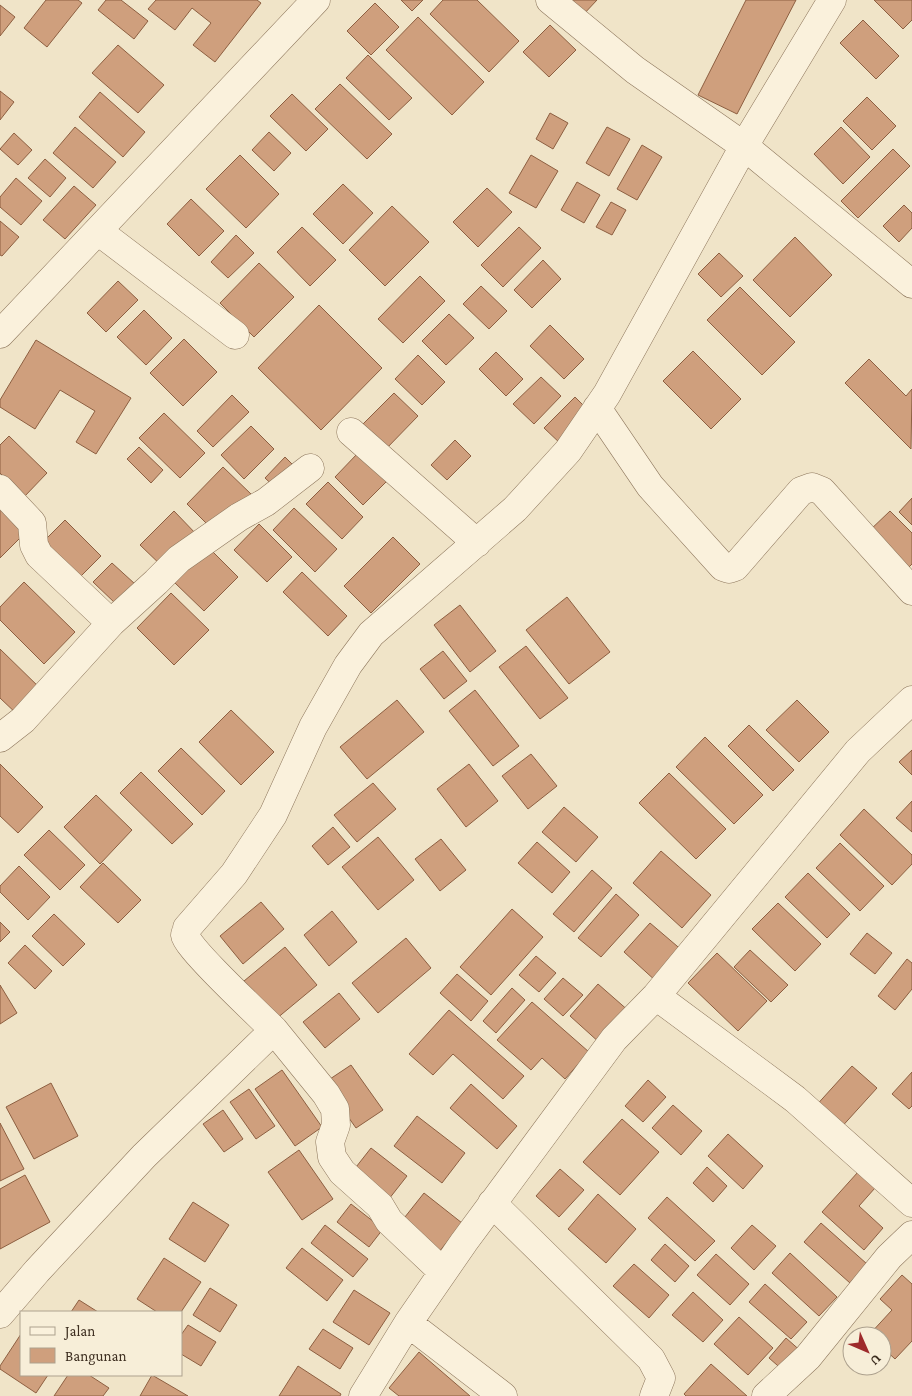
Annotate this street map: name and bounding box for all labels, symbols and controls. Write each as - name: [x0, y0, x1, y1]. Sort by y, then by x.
- legend: [20, 1311, 182, 1376]
- text: Jalan: [63, 1323, 95, 1340]
- north arrow: [842, 1326, 892, 1376]
- text: Bangunan: [65, 1348, 126, 1365]
- text: U: [867, 1351, 885, 1370]

